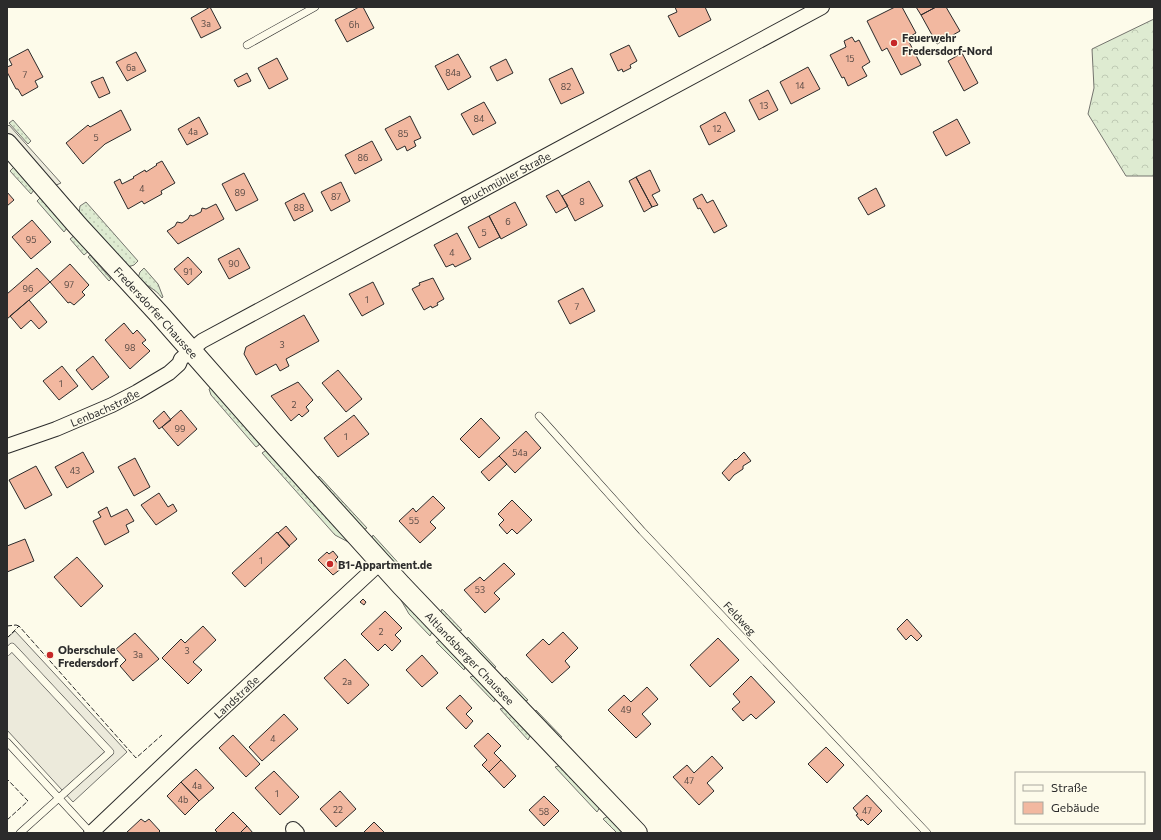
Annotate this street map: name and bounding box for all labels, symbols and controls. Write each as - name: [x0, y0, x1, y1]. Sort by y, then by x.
- house number: 3a: [201, 18, 211, 29]
- house number: 6h: [349, 19, 359, 30]
- place label: Feuerwehr Fredersdorf-Nord: [902, 31, 992, 57]
- marker: Feuerwehr Fredersdorf-Nord: [889, 38, 899, 48]
- house number: 15: [845, 53, 855, 64]
- house number: 6a: [126, 62, 136, 73]
- house number: 84a: [445, 67, 461, 78]
- house number: 7: [23, 69, 28, 80]
- house number: 14: [795, 80, 805, 91]
- house number: 82: [561, 81, 571, 92]
- house number: 13: [760, 100, 768, 111]
- house number: 84: [474, 113, 485, 124]
- house number: 12: [713, 123, 721, 134]
- house number: 4a: [188, 126, 198, 137]
- house number: 85: [398, 128, 408, 139]
- house number: 5: [93, 132, 99, 143]
- street label: Bruchmühler Straße: [458, 148, 552, 207]
- house number: 86: [358, 152, 368, 163]
- house number: 4: [139, 183, 145, 194]
- house number: 89: [235, 187, 245, 198]
- house number: 87: [331, 191, 341, 202]
- house number: 8: [579, 196, 585, 207]
- house number: 88: [294, 202, 304, 213]
- house number: 6: [505, 216, 511, 227]
- house number: 5: [481, 227, 487, 238]
- house number: 95: [26, 234, 36, 245]
- house number: 4: [449, 247, 455, 258]
- house number: 90: [228, 258, 240, 269]
- street label: Fredersdorfer Chaussee: [112, 264, 201, 361]
- house number: 91: [183, 266, 193, 277]
- house number: 97: [64, 279, 74, 290]
- house number: 96: [23, 283, 33, 294]
- house number: 1: [365, 294, 369, 305]
- house number: 7: [575, 301, 580, 312]
- house number: 3: [279, 339, 285, 350]
- house number: 98: [125, 342, 135, 353]
- house number: 1: [59, 378, 63, 389]
- street label: Lenbachstraße: [68, 386, 141, 429]
- house number: 2: [292, 399, 297, 410]
- house number: 99: [175, 423, 185, 434]
- house number: 1: [344, 431, 348, 442]
- house number: 54a: [512, 447, 528, 458]
- house number: 43: [70, 465, 80, 476]
- house number: 55: [409, 515, 419, 526]
- house number: 1: [259, 555, 263, 566]
- place label: B1-Appartment.de: [338, 558, 432, 571]
- marker: B1-Appartment.de: [325, 559, 335, 569]
- house number: 53: [475, 584, 485, 595]
- street label: Feldweg: [721, 598, 759, 638]
- street label: Altlandsberger Chaussee: [423, 609, 518, 707]
- house number: 2: [379, 626, 384, 637]
- place label: Oberschule Fredersdorf: [58, 643, 119, 669]
- house number: 3: [184, 645, 190, 656]
- house number: 3a: [133, 649, 143, 660]
- marker: Oberschule Fredersdorf: [45, 650, 55, 660]
- street label: Landstraße: [211, 672, 261, 721]
- house number: 2a: [342, 676, 352, 687]
- house number: 49: [621, 704, 631, 715]
- house number: 4: [270, 733, 276, 744]
- legend: [1015, 772, 1145, 824]
- house number: 47: [684, 775, 694, 786]
- house number: 4a: [192, 780, 202, 791]
- text: Straße: [1051, 780, 1087, 794]
- house number: 1: [275, 788, 279, 799]
- house number: 4b: [178, 794, 188, 805]
- text: Gebäude: [1051, 800, 1099, 814]
- house number: 22: [333, 804, 343, 815]
- house number: 47: [862, 805, 872, 816]
- house number: 58: [539, 806, 549, 817]

